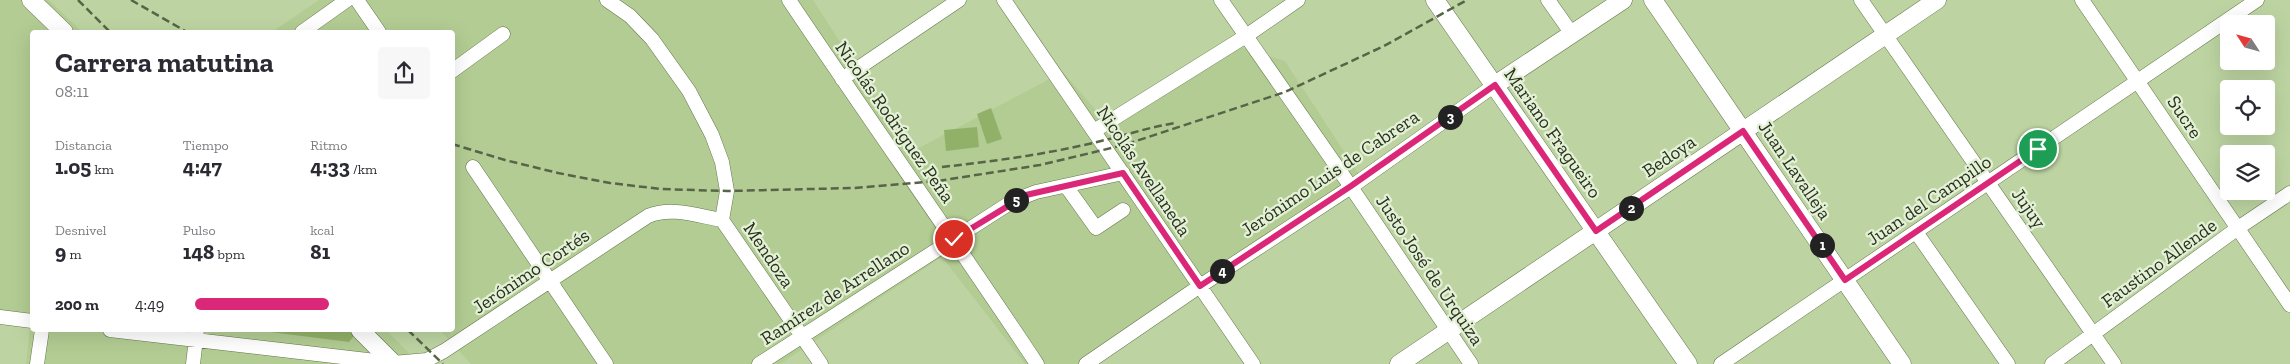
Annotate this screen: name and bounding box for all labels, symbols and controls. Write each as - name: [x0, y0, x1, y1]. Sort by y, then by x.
- north arrow: [2220, 15, 2275, 70]
- map controls: [2220, 15, 2275, 200]
- street label: Nicolás Rodríguez Peña: [831, 37, 959, 207]
- text: Carrera matutina: [55, 46, 274, 79]
- button: share: [378, 47, 430, 99]
- street label: Mariano Fragueiro: [1499, 63, 1607, 203]
- button: locate: [2220, 80, 2275, 135]
- text: 08:11: [55, 82, 89, 101]
- street label: Sucre: [2162, 91, 2208, 143]
- street label: Nicolás Avellaneda: [1092, 101, 1196, 241]
- pin: 3: [1438, 104, 1462, 130]
- street label: Jerónimo Luis de Cabrera: [1237, 105, 1423, 241]
- text: 3: [1447, 109, 1454, 126]
- street label: Juan Lavalleja: [1754, 116, 1836, 224]
- pin: [2017, 128, 2059, 170]
- street label: Bedoya: [1638, 130, 1700, 182]
- icon: arrive: [2024, 135, 2052, 163]
- text: Distancia: [55, 137, 112, 154]
- text: Tiempo: [183, 137, 229, 154]
- text: Ritmo: [310, 137, 347, 154]
- button: layers: [2220, 145, 2275, 200]
- street label: Juan del Campillo: [1862, 150, 1996, 250]
- text: 1.05: [55, 154, 91, 179]
- text: 4:47: [183, 154, 222, 179]
- text: 4:33: [310, 154, 350, 179]
- text: km: [91, 161, 114, 178]
- text: /km: [350, 161, 377, 178]
- street label: Jujuy: [2007, 183, 2051, 233]
- pin: 5: [1004, 188, 1028, 212]
- street label: Justo José de Urquiza: [1371, 190, 1489, 350]
- text: 5: [1013, 192, 1020, 209]
- pin: 2: [1618, 196, 1644, 220]
- text: 2: [1628, 200, 1635, 217]
- street label: Faustino Allende: [2097, 213, 2221, 313]
- street label: Mendoza: [739, 218, 799, 292]
- pin: [933, 218, 975, 260]
- text: Desnivel: [55, 222, 107, 239]
- text: Pulso: [183, 222, 216, 239]
- text: kcal: [310, 222, 334, 239]
- street label: Jerónimo Cortés: [468, 223, 594, 319]
- icon: check: [940, 225, 968, 253]
- pin: 1: [1810, 232, 1834, 258]
- street label: Ramírez de Arrellano: [756, 236, 914, 350]
- text: 1: [1820, 237, 1825, 254]
- text: 9: [55, 239, 66, 264]
- text: 148: [183, 239, 214, 264]
- text: 81: [310, 239, 330, 264]
- text: m: [66, 246, 82, 263]
- text: bpm: [214, 246, 245, 263]
- pin: 4: [1210, 258, 1234, 284]
- text: 4: [1219, 263, 1226, 280]
- text: 200 m: [55, 295, 99, 314]
- text: 4:49: [135, 295, 164, 314]

